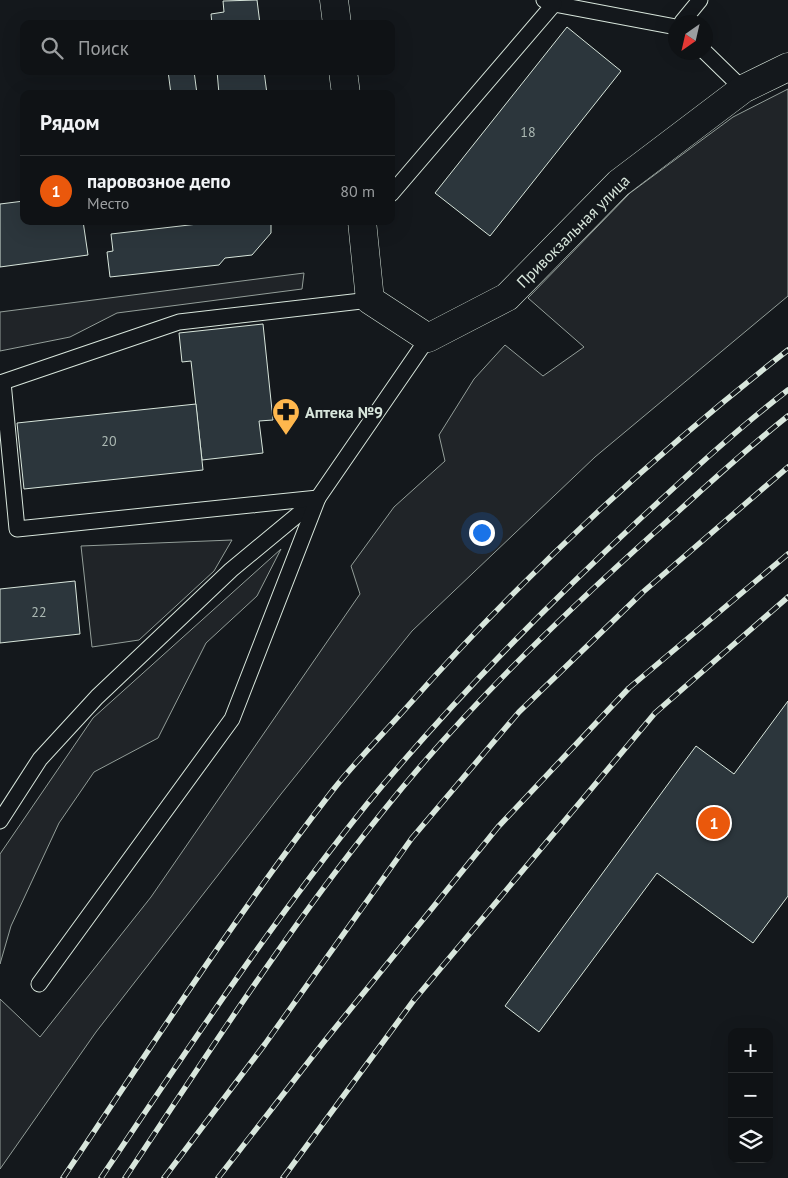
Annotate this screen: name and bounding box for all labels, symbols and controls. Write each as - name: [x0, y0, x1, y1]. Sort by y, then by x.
- north arrow: [668, 15, 713, 60]
- search box: [20, 20, 395, 75]
- icon: search: [38, 34, 66, 62]
- text: Поиск: [78, 36, 129, 60]
- text: Рядом: [40, 109, 99, 136]
- house number: 18: [520, 123, 536, 141]
- text: паровозное депо: [87, 169, 231, 193]
- street label: Привокзальная улица: [512, 170, 634, 292]
- text: 1: [51, 181, 61, 201]
- text: 80 m: [340, 181, 375, 201]
- text: Место: [87, 193, 129, 213]
- pharmacy icon: Аптека №9: [271, 397, 301, 436]
- place label: Аптека №9: [305, 402, 383, 422]
- house number: 20: [101, 432, 117, 450]
- your location: [469, 520, 495, 546]
- house number: 22: [31, 603, 47, 621]
- pin: 1: [698, 804, 730, 842]
- map controls: [728, 1028, 773, 1163]
- button: +: [728, 1028, 773, 1073]
- button: −: [728, 1073, 773, 1118]
- button: layers: [728, 1118, 773, 1163]

